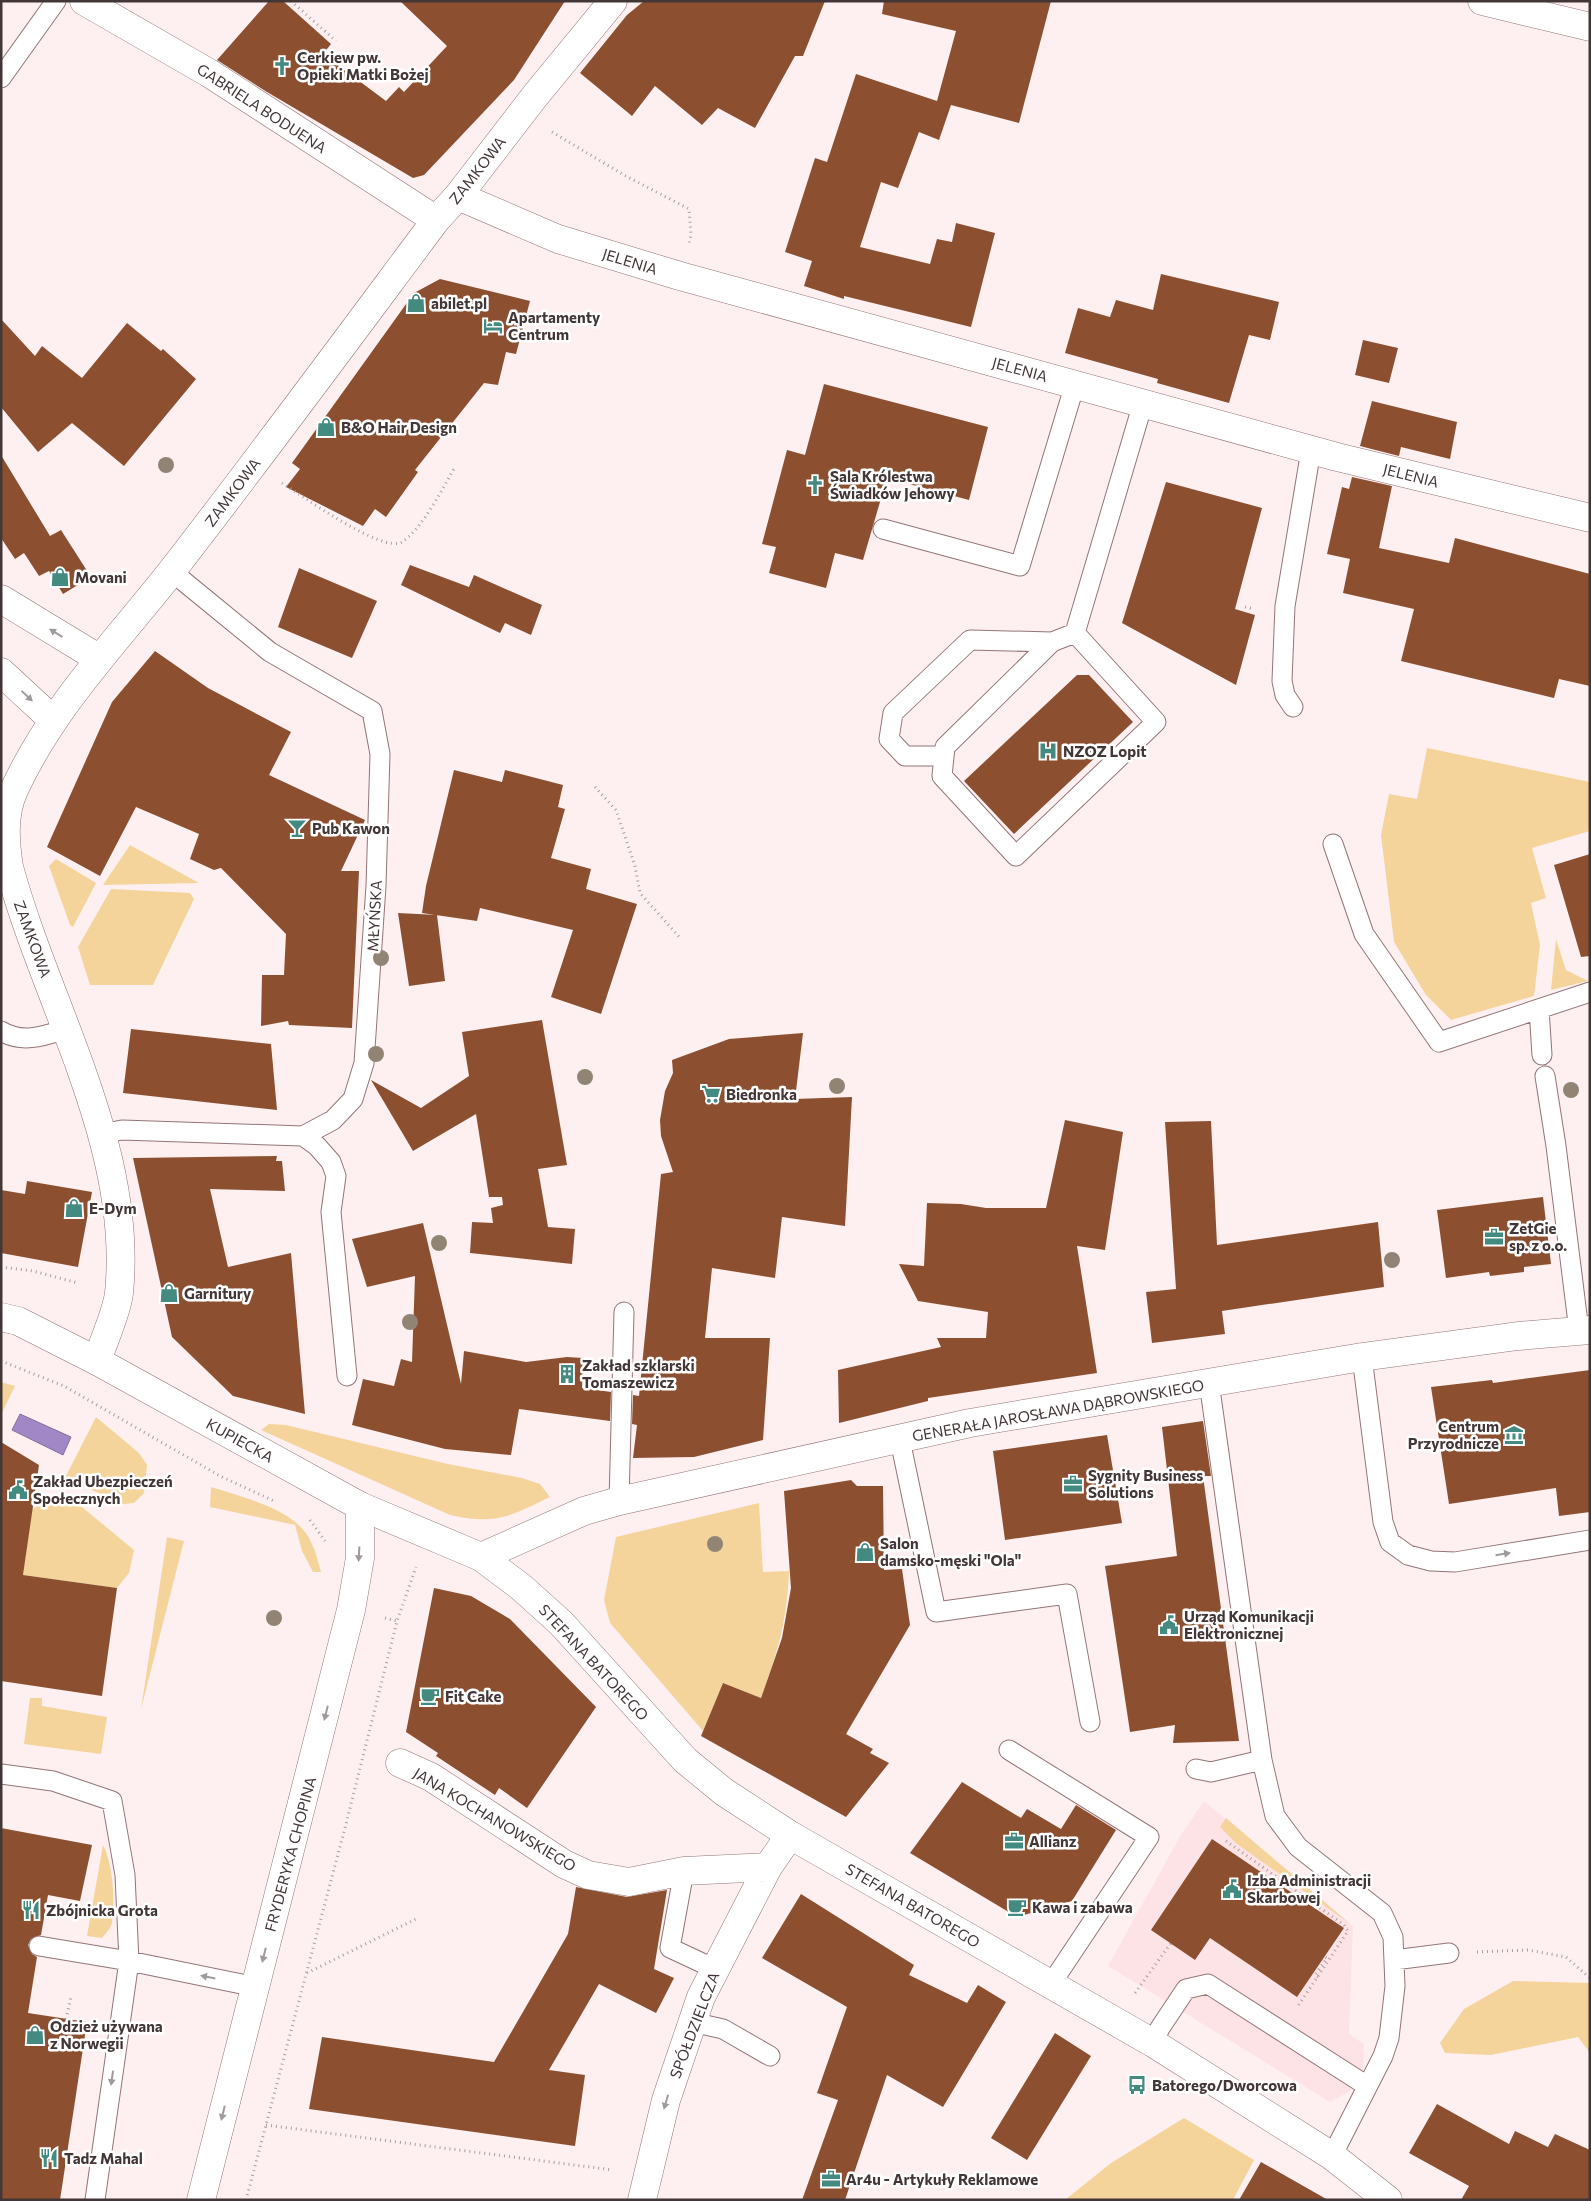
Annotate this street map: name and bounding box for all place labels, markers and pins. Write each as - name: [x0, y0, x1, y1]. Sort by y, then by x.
- place label: Cerkiew pw. Opieki Matki Bożej: [297, 48, 429, 83]
- church icon: Cerkiew pw. Opieki Matki Bożej: [271, 55, 293, 77]
- shop icon: abilet.pl: [405, 292, 427, 314]
- place label: abilet.pl: [431, 294, 487, 312]
- place label: Apartamenty Centrum: [508, 308, 601, 343]
- hotel icon: Apartamenty Centrum: [482, 315, 504, 337]
- shop icon: B&O Hair Design: [315, 416, 337, 438]
- place label: B&O Hair Design: [341, 418, 457, 436]
- place label: Sala Królestwa Świadków Jehowy: [830, 467, 956, 502]
- church icon: Sala Królestwa Świadków Jehowy: [804, 474, 826, 496]
- shop icon: Movani: [49, 566, 71, 588]
- place label: Movani: [75, 568, 127, 586]
- hospital icon: NZOZ Lopit: [1037, 740, 1059, 762]
- place label: NZOZ Lopit: [1063, 742, 1147, 760]
- bar icon: Pub Kawon: [286, 817, 308, 839]
- place label: Pub Kawon: [312, 819, 390, 837]
- supermarket icon: Biedronka: [700, 1083, 722, 1105]
- place label: Biedronka: [726, 1085, 797, 1103]
- shop icon: E-Dym: [63, 1197, 85, 1219]
- place label: E-Dym: [89, 1199, 137, 1217]
- place label: ZetGie sp. z o.o.: [1509, 1219, 1567, 1254]
- office icon: ZetGie sp. z o.o.: [1483, 1226, 1505, 1248]
- shop icon: Garnitury: [158, 1282, 180, 1304]
- place label: Garnitury: [184, 1284, 252, 1302]
- place label: Zakład szklarski Tomaszewicz: [582, 1356, 695, 1391]
- building icon: Zakład szklarski Tomaszewicz: [556, 1363, 578, 1385]
- place label: Centrum Przyrodnicze: [1408, 1417, 1499, 1452]
- museum icon: Centrum Przyrodnicze: [1503, 1424, 1525, 1446]
- place label: Sygnity Business Solutions: [1088, 1466, 1203, 1501]
- place label: Zakład Ubezpieczeń Społecznych: [33, 1472, 173, 1507]
- office icon: Sygnity Business Solutions: [1062, 1473, 1084, 1495]
- public building icon: Zakład Ubezpieczeń Społecznych: [7, 1479, 29, 1501]
- place label: Salon damsko-męski "Ola": [880, 1534, 1021, 1569]
- shop icon: Salon damsko-męski "Ola": [854, 1541, 876, 1563]
- place label: Urząd Komunikacji Elektronicznej: [1184, 1607, 1314, 1642]
- public building icon: Urząd Komunikacji Elektronicznej: [1158, 1614, 1180, 1636]
- cafe icon: Fit Cake: [419, 1685, 441, 1707]
- place label: Fit Cake: [445, 1687, 501, 1705]
- office icon: Allianz: [1003, 1830, 1025, 1852]
- place label: Allianz: [1029, 1832, 1077, 1850]
- place label: Izba Administracji Skarbowej: [1247, 1871, 1371, 1906]
- public building icon: Izba Administracji Skarbowej: [1221, 1878, 1243, 1900]
- cafe icon: Kawa i zabawa: [1006, 1896, 1028, 1918]
- place label: Kawa i zabawa: [1032, 1898, 1133, 1916]
- restaurant icon: Zbójnicka Grota: [20, 1899, 42, 1921]
- place label: Zbójnicka Grota: [46, 1901, 158, 1919]
- place label: Odzież używana z Norwegii: [50, 2017, 163, 2052]
- shop icon: Odzież używana z Norwegii: [24, 2024, 46, 2046]
- bus stop icon: Batorego/Dworcowa: [1126, 2074, 1148, 2096]
- place label: Batorego/Dworcowa: [1152, 2076, 1297, 2094]
- restaurant icon: Tadz Mahal: [38, 2147, 60, 2169]
- place label: Tadz Mahal: [64, 2149, 143, 2167]
- office icon: Ar4u - Artykuły Reklamowe: [820, 2168, 842, 2190]
- place label: Ar4u - Artykuły Reklamowe: [846, 2170, 1038, 2188]

